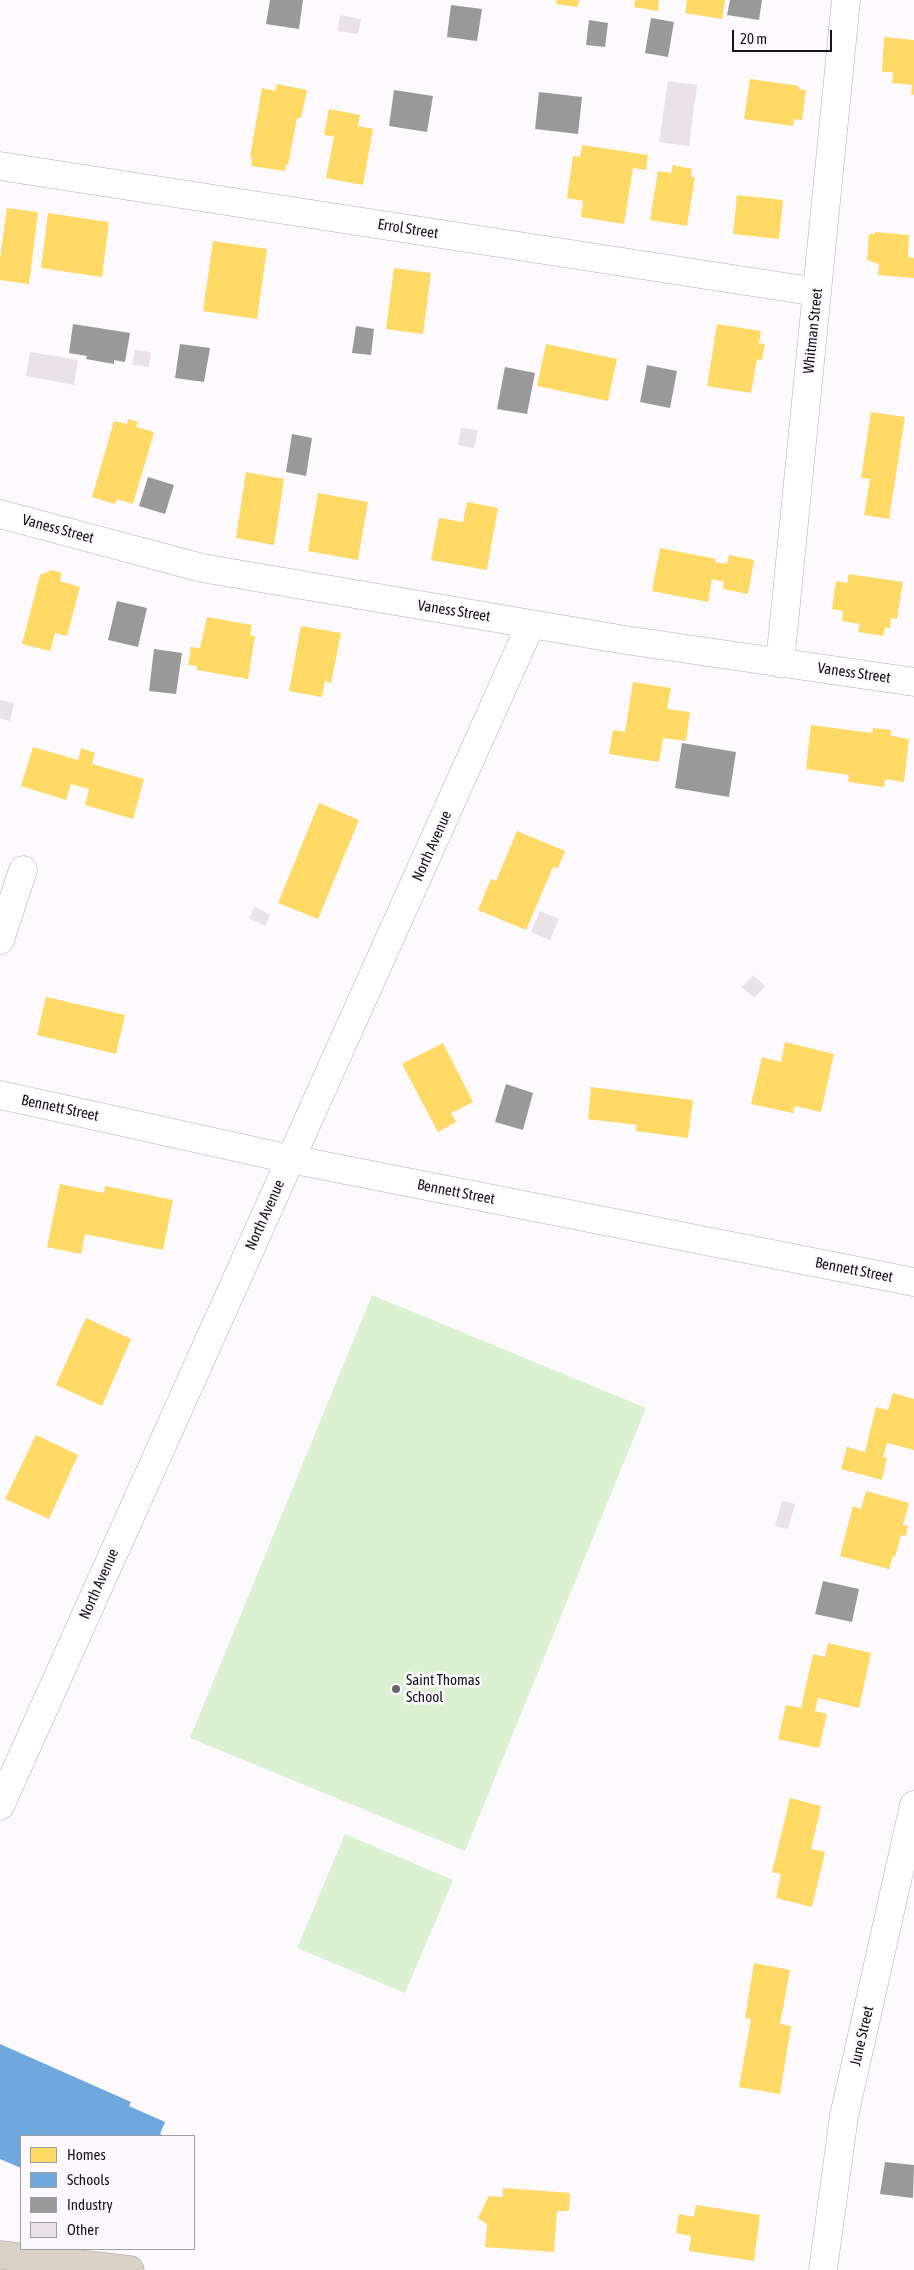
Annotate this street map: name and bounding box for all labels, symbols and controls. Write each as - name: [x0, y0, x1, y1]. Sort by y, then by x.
- scale bar: [734, 20, 834, 52]
- text: 20 m: [740, 30, 767, 47]
- street label: Errol Street: [376, 215, 440, 243]
- street label: Whitman Street: [800, 287, 826, 375]
- street label: Vaness Street: [20, 511, 96, 547]
- street label: Vaness Street: [416, 596, 492, 626]
- street label: Vaness Street: [816, 659, 892, 687]
- street label: North Avenue: [408, 808, 456, 884]
- street label: Bennett Street: [20, 1091, 100, 1125]
- street label: Bennett Street: [416, 1176, 496, 1208]
- street label: North Avenue: [241, 1177, 289, 1253]
- street label: Bennett Street: [814, 1254, 894, 1286]
- street label: North Avenue: [75, 1546, 123, 1622]
- place label: Saint Thomas School: [406, 1671, 480, 1706]
- marker: Saint Thomas School: [390, 1683, 402, 1695]
- street label: June Street: [846, 2004, 878, 2068]
- legend: [20, 2135, 195, 2250]
- text: Homes: [67, 2146, 106, 2163]
- text: Schools: [67, 2171, 110, 2188]
- text: Industry: [67, 2196, 113, 2213]
- text: Other: [67, 2221, 99, 2238]

